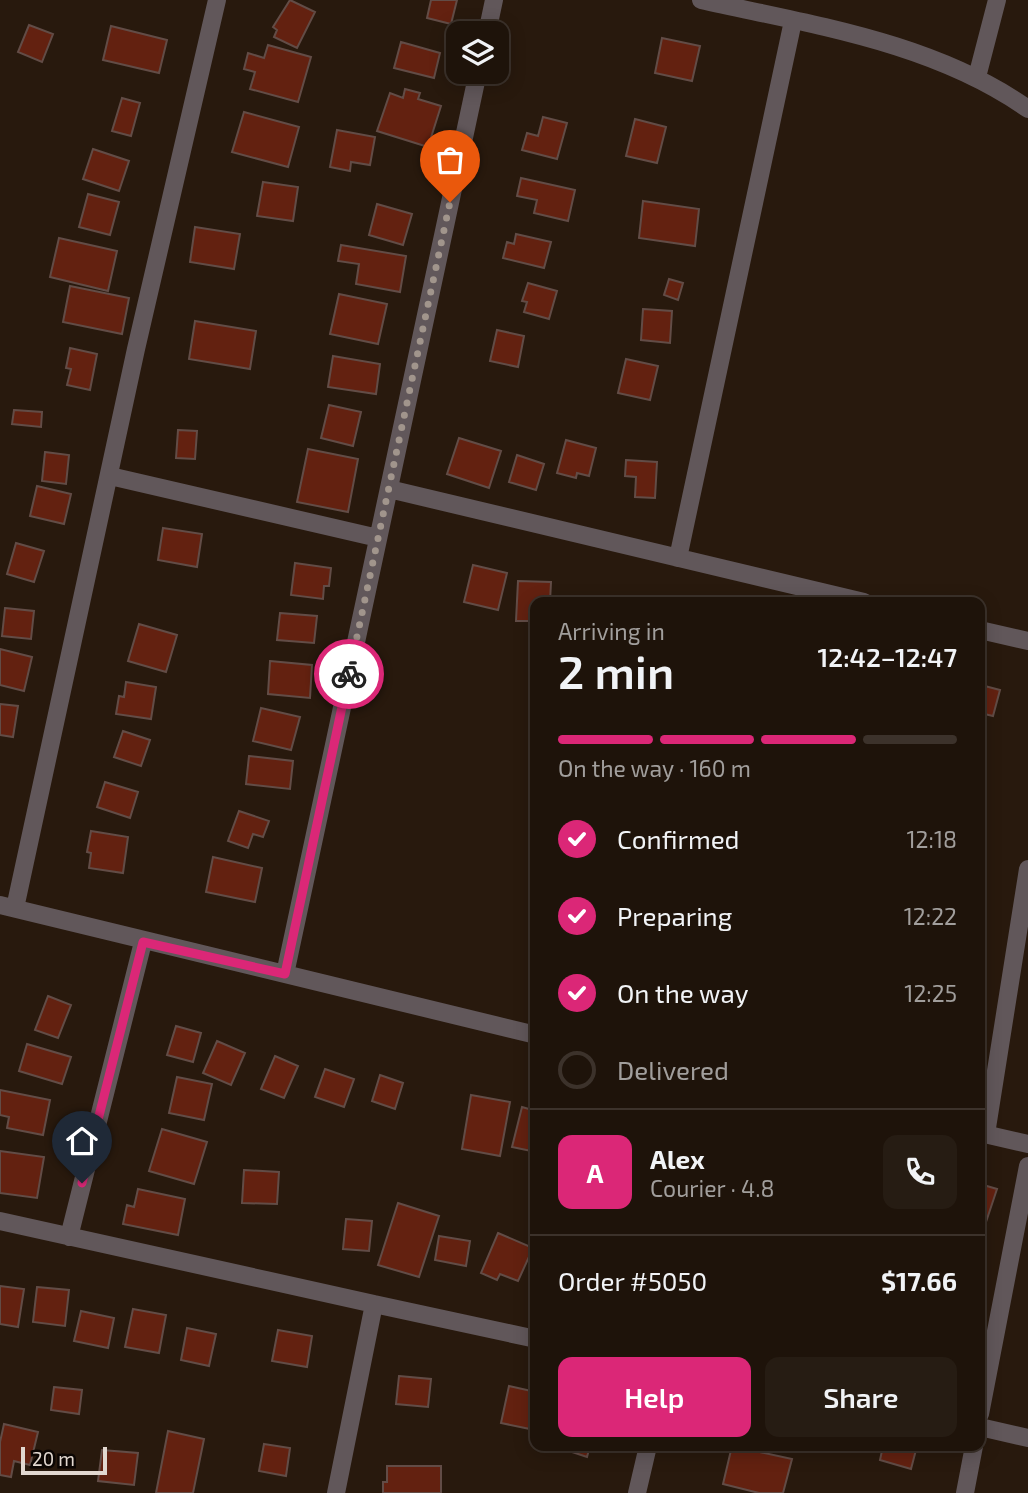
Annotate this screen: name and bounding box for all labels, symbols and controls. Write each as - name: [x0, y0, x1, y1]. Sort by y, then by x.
- map controls: [446, 21, 509, 84]
- button: layers: [446, 21, 509, 84]
- pin: [420, 130, 480, 202]
- icon: bag: [431, 141, 469, 179]
- text: Arriving in: [558, 617, 665, 645]
- courier: [314, 639, 384, 709]
- text: 12:42–12:47: [817, 641, 957, 672]
- text: 2 min: [558, 643, 674, 698]
- icon: bike: [330, 655, 368, 693]
- text: On the way · 160 m: [558, 754, 751, 782]
- icon: check: [558, 820, 596, 858]
- text: Confirmed: [617, 823, 740, 854]
- text: 12:18: [906, 825, 957, 853]
- icon: check: [558, 897, 596, 935]
- text: Preparing: [617, 900, 732, 931]
- text: 12:22: [904, 902, 957, 930]
- icon: check: [558, 974, 596, 1012]
- text: On the way: [617, 977, 748, 1008]
- text: 12:25: [904, 979, 957, 1007]
- text: Delivered: [617, 1054, 729, 1085]
- pin: [52, 1111, 112, 1183]
- icon: home: [63, 1122, 101, 1160]
- button: phone: [883, 1135, 957, 1209]
- text: Alex: [650, 1143, 705, 1174]
- text: A: [587, 1157, 603, 1188]
- text: Courier · 4.8: [650, 1174, 774, 1202]
- text: Order #5050: [558, 1265, 707, 1296]
- text: $17.66: [881, 1265, 957, 1296]
- button: Help: [558, 1357, 751, 1437]
- button: Share: [765, 1357, 957, 1437]
- scale bar: [21, 1444, 107, 1476]
- text: 20 m: [32, 1447, 75, 1470]

